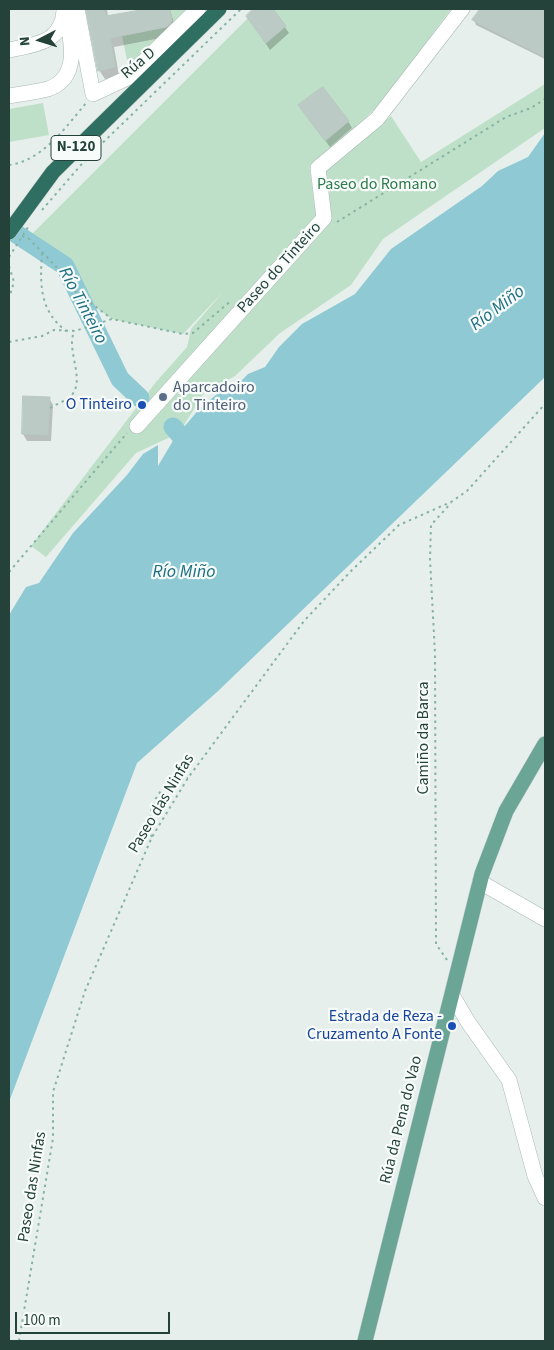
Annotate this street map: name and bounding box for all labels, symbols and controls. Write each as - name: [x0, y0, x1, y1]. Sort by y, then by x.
- north arrow: [15, 15, 65, 65]
- text: N: [15, 36, 35, 47]
- street label: Rúa D: [118, 44, 160, 84]
- road number: N-120: [51, 136, 101, 160]
- park label: Paseo do Romano: [317, 175, 437, 195]
- street label: Paseo do Tinteiro: [234, 218, 326, 318]
- water label: Río Tinteiro: [53, 264, 111, 348]
- water label: Río Miño: [466, 281, 530, 337]
- place label: Aparcadoiro do Tinteiro: [173, 378, 255, 416]
- marker: Aparcadoiro do Tinteiro: [157, 391, 169, 403]
- place label: O Tinteiro: [66, 395, 132, 415]
- marker: O Tinteiro: [136, 399, 148, 411]
- water label: Río Miño: [153, 562, 215, 584]
- street label: Camiño da Barca: [414, 681, 434, 795]
- street label: Paseo das Ninfas: [125, 751, 199, 857]
- place label: Estrada de Reza - Cruzamento A Fonte: [307, 1007, 442, 1045]
- marker: Estrada de Reza - Cruzamento A Fonte: [446, 1020, 458, 1032]
- street label: Rúa da Pena do Vao: [377, 1054, 427, 1186]
- street label: Paseo das Ninfas: [15, 1130, 51, 1244]
- scale bar: [18, 1302, 172, 1334]
- text: 100 m: [23, 1310, 61, 1331]

